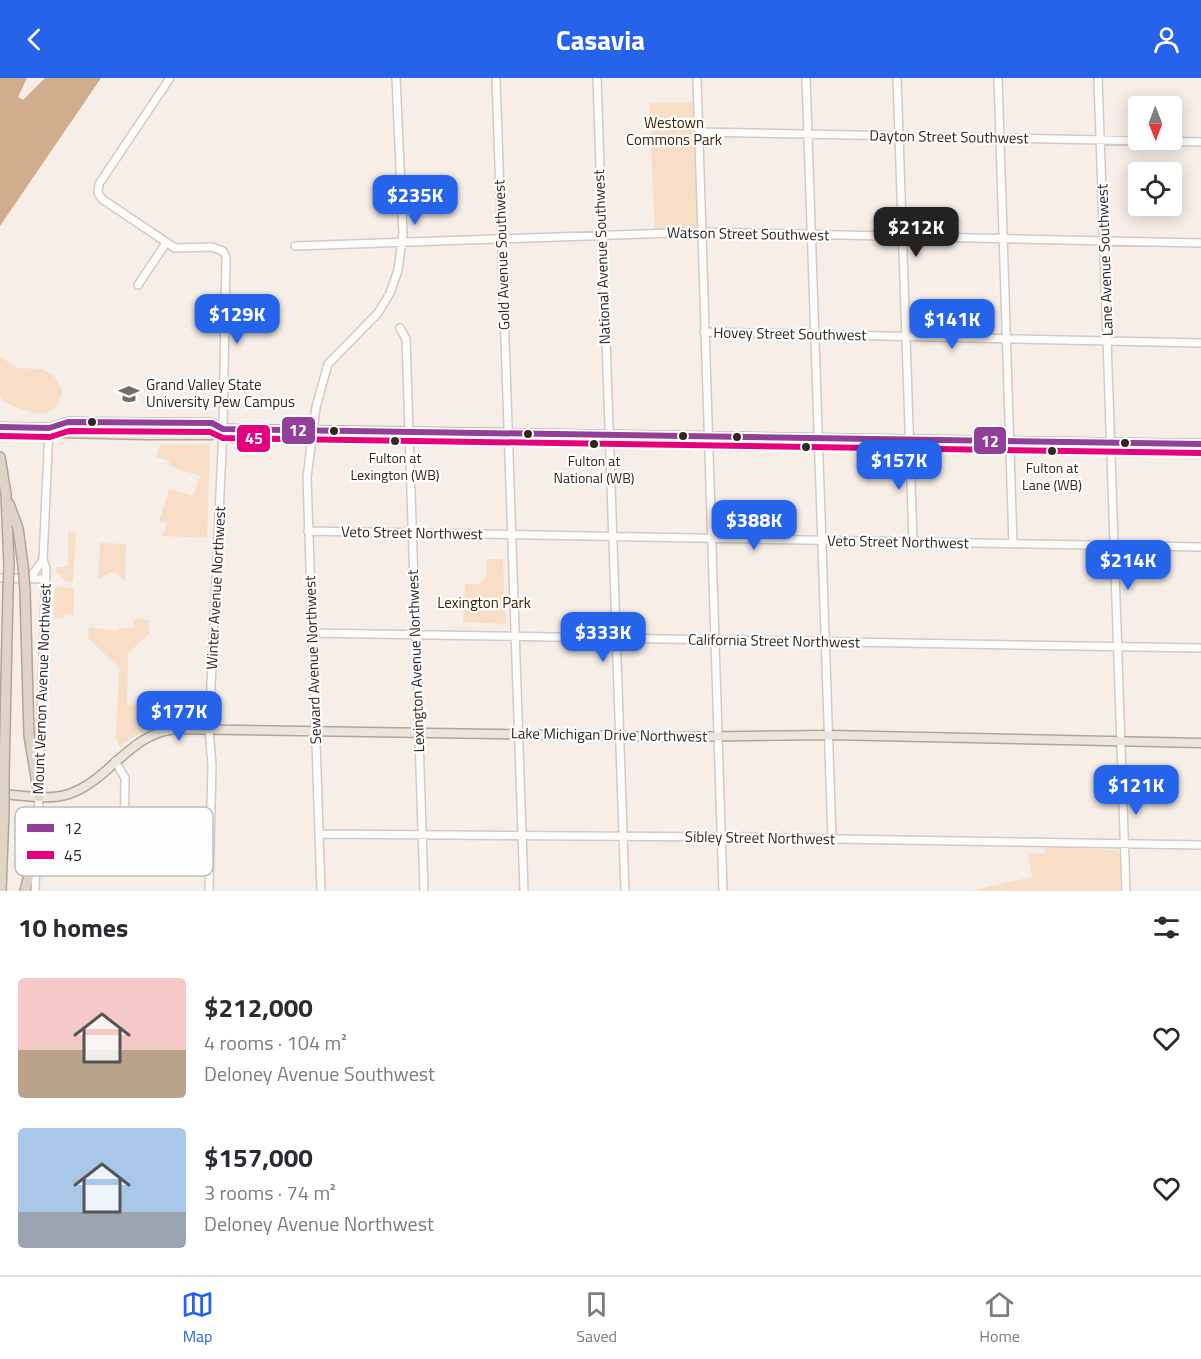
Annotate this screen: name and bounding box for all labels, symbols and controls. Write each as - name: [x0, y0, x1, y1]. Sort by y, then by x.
- text: Casavia: [556, 19, 645, 60]
- icon: back: [18, 23, 51, 56]
- icon: person: [1150, 23, 1183, 56]
- north arrow: [1128, 96, 1182, 150]
- map controls: [1128, 96, 1182, 216]
- park label: Westown Commons Park: [626, 111, 722, 151]
- street label: Dayton Street Southwest: [869, 124, 1030, 149]
- button: locate: [1128, 162, 1182, 216]
- street label: National Avenue Southwest: [587, 168, 616, 345]
- pin: $235K: [373, 175, 457, 226]
- text: $235K: [387, 179, 443, 210]
- street label: Gold Avenue Southwest: [487, 179, 516, 331]
- street label: Lane Avenue Southwest: [1090, 183, 1119, 337]
- pin: $212K: [874, 207, 958, 258]
- text: $212K: [888, 211, 944, 242]
- street label: Watson Street Southwest: [667, 221, 830, 246]
- pin: $129K: [195, 294, 279, 345]
- text: $129K: [209, 298, 265, 329]
- pin: $141K: [910, 299, 994, 350]
- text: $141K: [924, 303, 980, 334]
- street label: Hovey Street Southwest: [713, 321, 868, 346]
- place label: Grand Valley State University Pew Campus: [146, 373, 295, 413]
- school or university icon: Grand Valley State University Pew Campus: [117, 382, 141, 406]
- unlabelled marker: [86, 416, 98, 428]
- line badge: 12: [281, 416, 316, 445]
- text: 12: [289, 418, 307, 442]
- line badge: 45: [236, 424, 271, 453]
- unlabelled marker: [328, 425, 340, 437]
- text: 45: [245, 426, 263, 450]
- line badge: 12: [973, 426, 1007, 455]
- unlabelled marker: [522, 428, 534, 440]
- text: 12: [981, 429, 999, 453]
- unlabelled marker: [677, 430, 689, 442]
- unlabelled marker: [731, 431, 743, 443]
- marker: Fulton at Lexington (WB): [389, 435, 401, 447]
- unlabelled marker: [1119, 437, 1131, 449]
- marker: Fulton at National (WB): [588, 438, 600, 450]
- pin: $157K: [857, 440, 941, 491]
- unlabelled marker: [800, 441, 812, 453]
- text: $157K: [871, 444, 927, 475]
- marker: Fulton at Lane (WB): [1046, 445, 1058, 457]
- place label: Fulton at Lexington (WB): [350, 447, 440, 485]
- place label: Fulton at National (WB): [553, 450, 635, 488]
- place label: Fulton at Lane (WB): [1022, 457, 1082, 495]
- pin: $388K: [712, 500, 796, 551]
- text: $388K: [726, 504, 782, 535]
- street label: Winter Avenue Northwest: [200, 505, 231, 670]
- street label: Veto Street Northwest: [341, 520, 484, 545]
- street label: Veto Street Northwest: [827, 529, 970, 554]
- pin: $214K: [1086, 540, 1170, 591]
- text: $214K: [1100, 544, 1156, 575]
- street label: Lexington Avenue Northwest: [401, 569, 430, 753]
- street label: Seward Avenue Northwest: [298, 575, 327, 745]
- street label: Mount Vernon Avenue Northwest: [26, 582, 57, 795]
- park label: Lexington Park: [437, 591, 531, 614]
- pin: $333K: [561, 612, 645, 663]
- text: $333K: [575, 616, 631, 647]
- street label: California Street Northwest: [688, 628, 861, 654]
- pin: $177K: [137, 691, 221, 742]
- text: $177K: [151, 695, 207, 726]
- street label: Lake Michigan Drive Northwest: [511, 721, 708, 748]
- pin: $121K: [1094, 765, 1178, 816]
- text: $121K: [1108, 769, 1164, 800]
- legend: [15, 807, 213, 876]
- text: 12: [64, 816, 82, 840]
- street label: Sibley Street Northwest: [685, 825, 836, 850]
- text: 45: [64, 843, 82, 867]
- text: 10 homes: [18, 908, 128, 947]
- icon: filters: [1150, 911, 1183, 944]
- text: $212,000: [204, 988, 313, 1027]
- icon: home: [66, 1002, 138, 1074]
- icon: heart: [1150, 1022, 1183, 1055]
- text: 4 rooms · 104 m²: [204, 1027, 347, 1058]
- text: Deloney Avenue Southwest: [204, 1058, 435, 1089]
- text: $157,000: [204, 1138, 313, 1177]
- icon: home: [66, 1152, 138, 1224]
- icon: heart: [1150, 1172, 1183, 1205]
- text: 3 rooms · 74 m²: [204, 1177, 336, 1208]
- text: Deloney Avenue Northwest: [204, 1208, 434, 1239]
- tab: Map: [181, 1288, 214, 1348]
- tab: Saved: [576, 1288, 617, 1348]
- tab: Home: [979, 1288, 1020, 1348]

